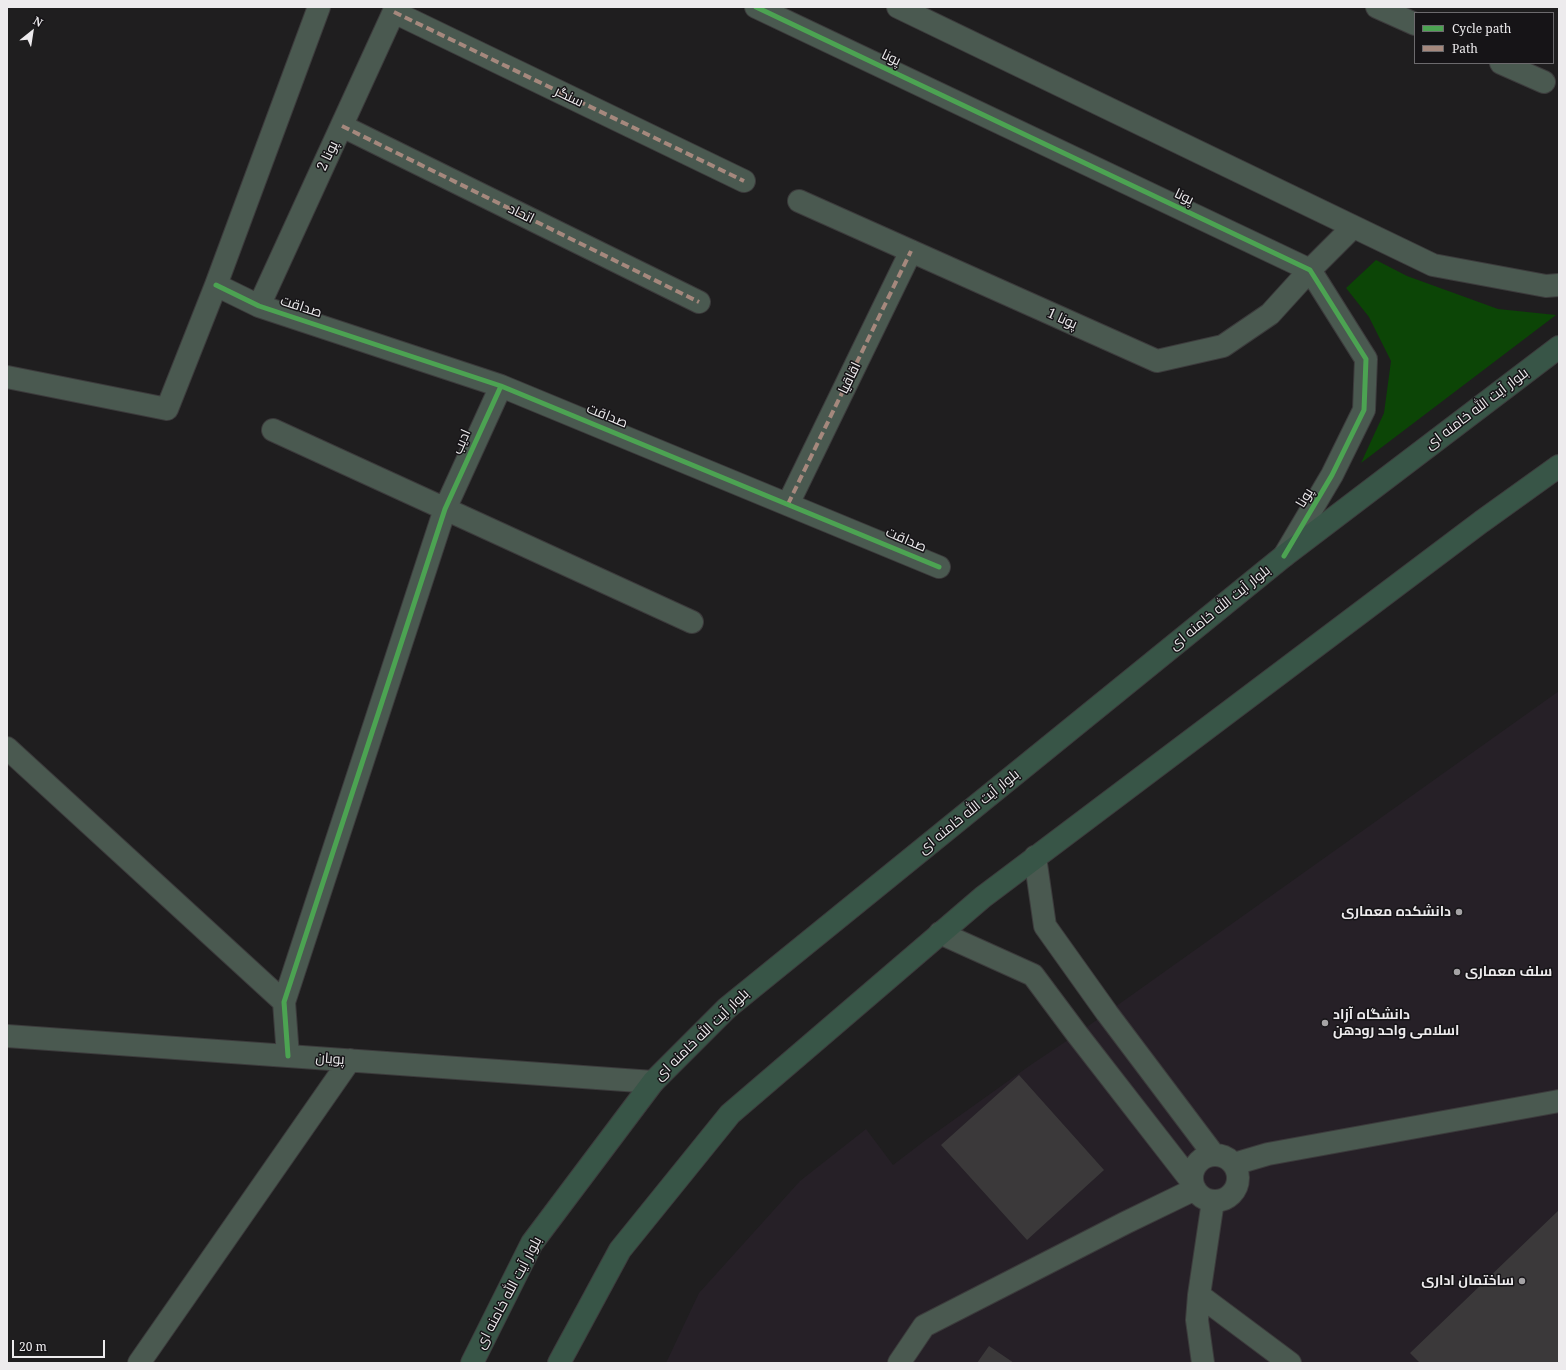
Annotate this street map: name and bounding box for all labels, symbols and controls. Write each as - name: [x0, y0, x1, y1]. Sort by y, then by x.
- north arrow: [12, 12, 52, 52]
- legend: [1414, 12, 1554, 64]
- text: N: [31, 13, 46, 30]
- text: Cycle path: [1452, 20, 1511, 37]
- text: Path: [1452, 40, 1478, 57]
- street label: پونا: [879, 46, 903, 70]
- street label: سنگر: [552, 83, 586, 111]
- street label: پونا 2: [314, 138, 342, 174]
- street label: پونا: [1172, 185, 1196, 209]
- street label: اتحاد: [505, 201, 537, 227]
- street label: صداقت: [278, 292, 324, 322]
- street label: پونا 1: [1044, 305, 1080, 333]
- street label: اقاقیا: [835, 359, 865, 397]
- street label: بلوار آیت الله خامنه ای: [1422, 365, 1532, 453]
- street label: صداقت: [584, 400, 630, 432]
- street label: ادیب: [449, 427, 475, 457]
- street label: پونا: [1293, 485, 1317, 511]
- street label: صداقت: [883, 524, 929, 556]
- street label: بلوار آیت الله خامنه ای: [1166, 562, 1274, 654]
- street label: بلوار آیت الله خامنه ای: [915, 766, 1023, 858]
- place label: دانشکده معماری: [1341, 904, 1451, 920]
- marker: دانشکده معماری: [1454, 907, 1464, 917]
- place label: سلف معماری: [1465, 964, 1552, 980]
- marker: سلف معماری: [1452, 967, 1462, 977]
- street label: بلوار آیت الله خامنه ای: [651, 986, 753, 1084]
- place label: دانشگاه آزاد اسلامی واحد رودهن: [1333, 1007, 1459, 1040]
- marker: دانشگاه آزاد اسلامی واحد رودهن: [1320, 1018, 1330, 1028]
- street label: پویان: [315, 1050, 345, 1068]
- street label: بلوار آیت الله خامنه ای: [472, 1234, 546, 1352]
- place label: ساختمان اداری: [1421, 1273, 1514, 1289]
- marker: ساختمان اداری: [1517, 1276, 1527, 1286]
- scale bar: [14, 1332, 107, 1358]
- text: 20 m: [19, 1338, 47, 1355]

